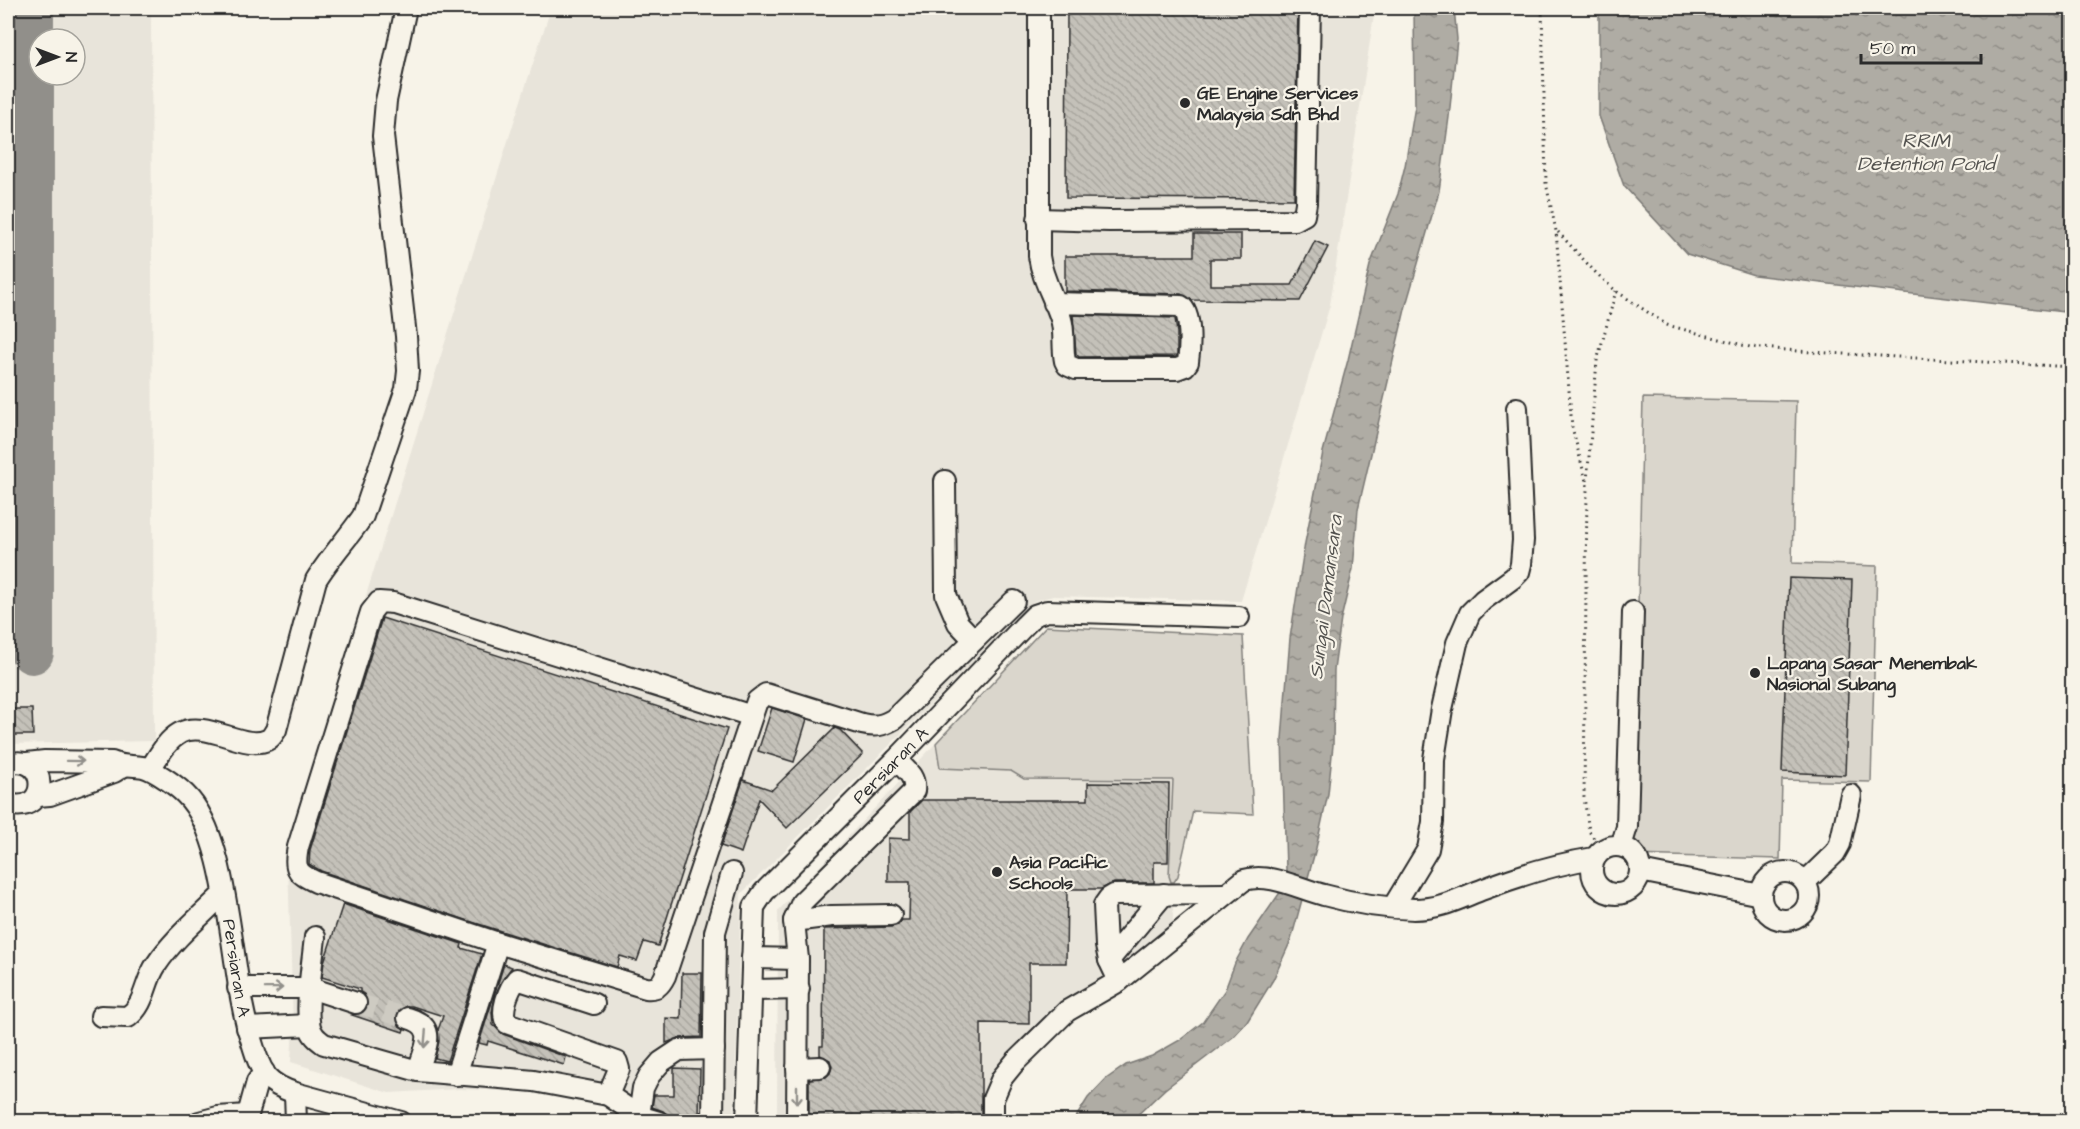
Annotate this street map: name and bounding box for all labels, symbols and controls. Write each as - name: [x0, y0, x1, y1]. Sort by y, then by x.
- north arrow: [27, 27, 87, 87]
- scale bar: [1861, 27, 1981, 65]
- text: 50 m: [1870, 36, 1915, 61]
- text: N: [60, 52, 82, 62]
- place label: GE Engine Services Malaysia Sdn Bhd: [1197, 81, 1358, 128]
- marker: GE Engine Services Malaysia Sdn Bhd: [1178, 96, 1192, 110]
- water label: RRIM Detention Pond: [1857, 127, 1998, 178]
- water label: Sungai Damansara: [1302, 513, 1351, 681]
- place label: Lapang Sasar Menembak Nasional Subang: [1767, 651, 1978, 698]
- marker: Lapang Sasar Menembak Nasional Subang: [1748, 666, 1762, 680]
- street label: Persiaran A: [847, 721, 935, 810]
- one-way arrow: [64, 755, 84, 767]
- place label: Asia Pacific Schools: [1008, 850, 1109, 896]
- marker: Asia Pacific Schools: [990, 865, 1004, 879]
- street label: Persiaran A: [216, 917, 257, 1020]
- one-way arrow: [264, 982, 284, 993]
- one-way arrow: [419, 1029, 430, 1048]
- one-way arrow: [791, 1084, 803, 1104]

